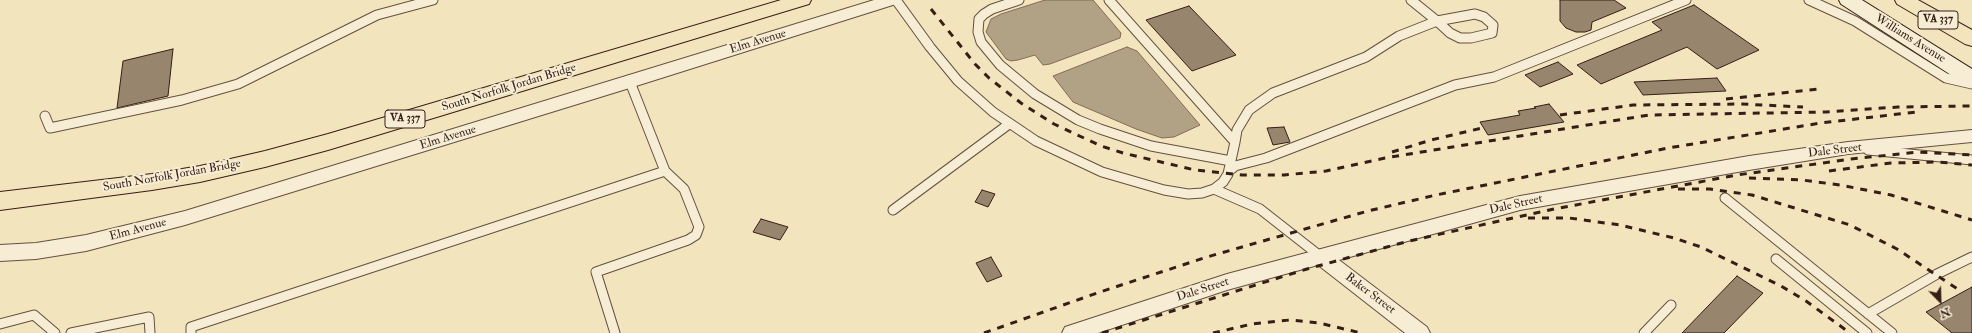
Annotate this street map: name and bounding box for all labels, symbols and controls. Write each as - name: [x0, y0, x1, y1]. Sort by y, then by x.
- road number: VA 337: [1918, 11, 1958, 29]
- street label: Williams Avenue: [1872, 12, 1948, 66]
- street label: Elm Avenue: [728, 27, 788, 57]
- street label: South Norfolk Jordan Bridge: [440, 61, 578, 115]
- road number: VA 337: [385, 110, 425, 128]
- street label: Elm Avenue: [418, 123, 478, 153]
- street label: Dale Street: [1807, 141, 1863, 161]
- street label: South Norfolk Jordan Bridge: [102, 157, 242, 195]
- street label: Dale Street: [1488, 192, 1544, 218]
- street label: Elm Avenue: [108, 216, 168, 244]
- street label: Baker Street: [1342, 270, 1398, 318]
- street label: Dale Street: [1175, 275, 1231, 305]
- north arrow: [1920, 281, 1960, 321]
- text: N: [1938, 305, 1952, 320]

